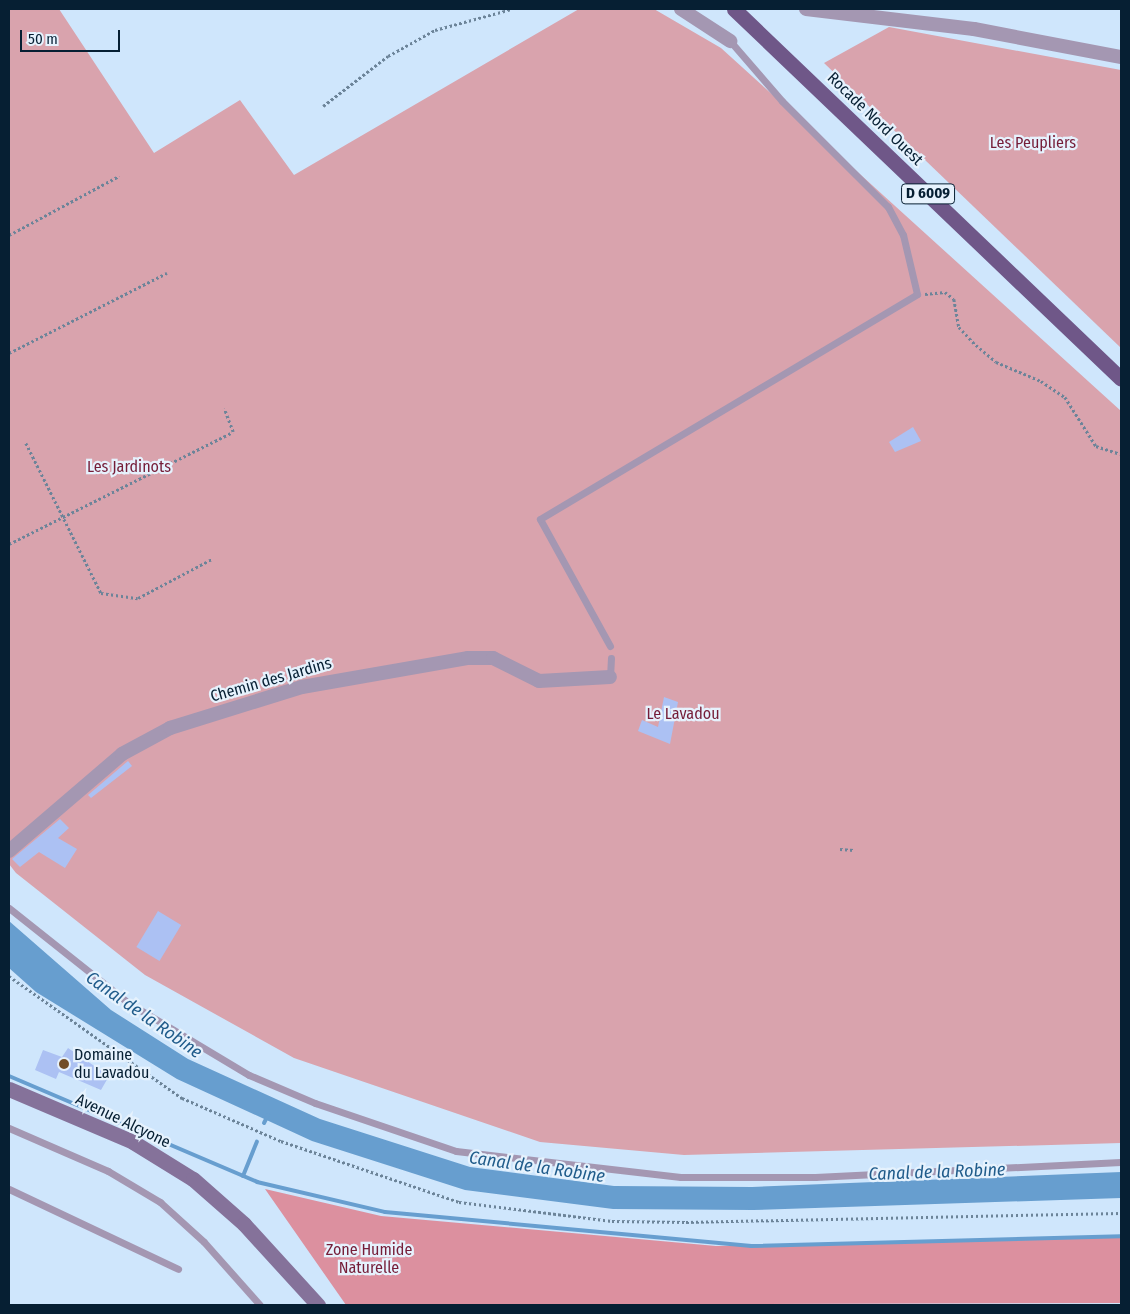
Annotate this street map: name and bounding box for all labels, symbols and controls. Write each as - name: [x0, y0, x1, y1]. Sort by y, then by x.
- scale bar: [22, 20, 122, 52]
- text: 50 m: [28, 30, 58, 48]
- street label: Rocade Nord Ouest: [823, 68, 927, 170]
- park label: Les Peupliers: [990, 133, 1076, 153]
- road number: D 6009: [900, 182, 956, 206]
- park label: Les Jardinots: [87, 457, 171, 477]
- street label: Chemin des Jardins: [208, 654, 334, 706]
- park label: Le Lavadou: [646, 704, 720, 724]
- water label: Canal de la Robine: [82, 967, 206, 1063]
- place label: Domaine du Lavadou: [74, 1045, 149, 1083]
- marker: Domaine du Lavadou: [58, 1058, 70, 1070]
- street label: Avenue Alcyone: [72, 1090, 174, 1152]
- water label: Canal de la Robine: [468, 1147, 606, 1187]
- water label: Canal de la Robine: [868, 1159, 1006, 1185]
- park label: Zone Humide Naturelle: [326, 1240, 412, 1278]

